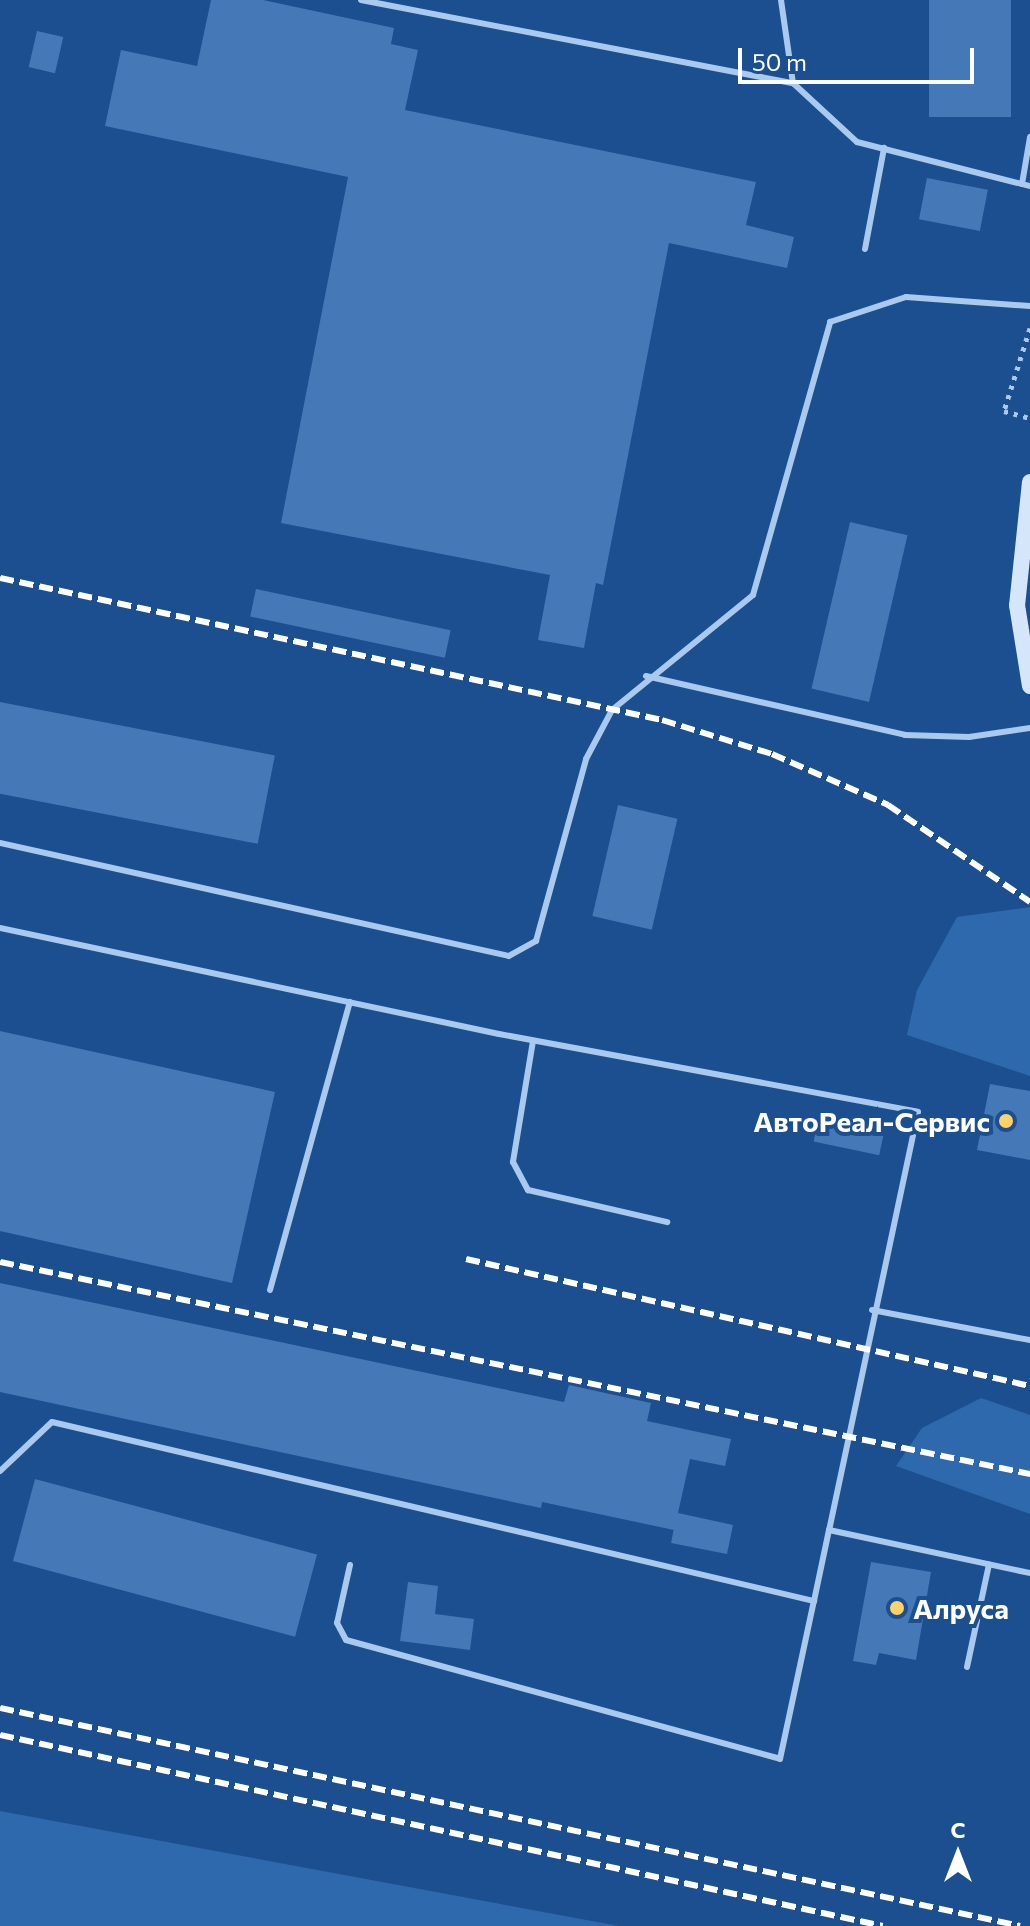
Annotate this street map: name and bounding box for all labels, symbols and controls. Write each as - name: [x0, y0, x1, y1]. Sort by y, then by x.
- scale bar: [742, 32, 978, 82]
- text: 50 m: [752, 47, 807, 76]
- place label: АвтоРеал-Сервис: [753, 1104, 990, 1138]
- marker: АвтоРеал-Сервис: [997, 1112, 1015, 1130]
- place label: Алруса: [913, 1591, 1009, 1625]
- marker: Алруса: [888, 1599, 906, 1617]
- north arrow: [918, 1814, 998, 1894]
- text: С: [950, 1816, 966, 1843]

